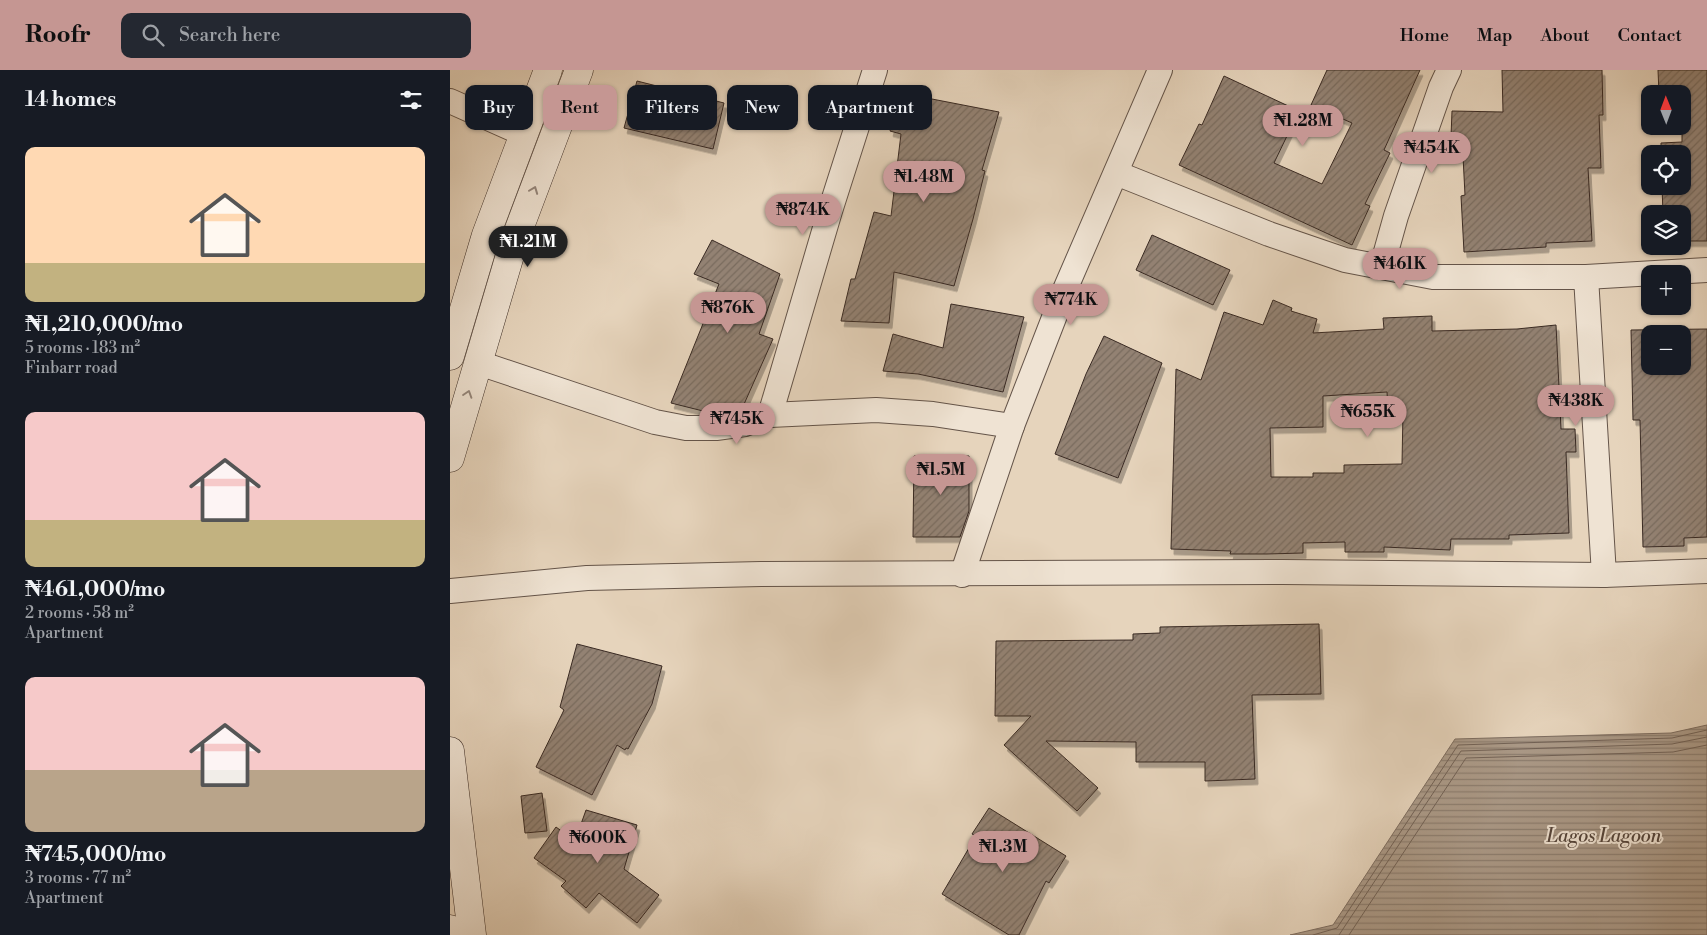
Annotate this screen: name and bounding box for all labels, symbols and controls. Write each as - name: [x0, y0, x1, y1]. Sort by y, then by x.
- search box: [121, 13, 471, 58]
- text: Roofr: [25, 20, 91, 50]
- icon: search: [139, 21, 167, 49]
- text: Search here: [179, 23, 280, 47]
- text: Home: [1400, 24, 1449, 47]
- text: Map: [1477, 24, 1513, 47]
- text: About: [1541, 24, 1590, 47]
- text: Contact: [1618, 24, 1682, 47]
- chip: Buy: [465, 85, 533, 130]
- chip: Rent: [543, 85, 617, 130]
- chip: Filters: [627, 85, 717, 130]
- chip: New: [727, 85, 798, 130]
- chip: Apartment: [808, 85, 932, 130]
- north arrow: [1641, 85, 1691, 135]
- map controls: [1641, 85, 1691, 375]
- icon: filters: [397, 86, 425, 114]
- text: 14 homes: [25, 87, 116, 113]
- pin: ₦1.28M: [1262, 104, 1344, 147]
- text: ₦1.28M: [1273, 111, 1333, 131]
- pin: ₦454K: [1397, 132, 1467, 174]
- text: ₦454K: [1404, 138, 1460, 158]
- button: locate: [1641, 145, 1691, 195]
- pin: ₦1.48M: [883, 160, 965, 203]
- text: ₦1.48M: [894, 167, 954, 187]
- icon: home: [180, 180, 270, 270]
- one-way arrow: [528, 186, 538, 194]
- pin: ₦874K: [768, 194, 838, 236]
- text: ₦874K: [776, 200, 830, 220]
- button: layers: [1641, 205, 1691, 255]
- pin: ₦1.21M: [487, 226, 569, 268]
- text: ₦1.21M: [500, 232, 556, 252]
- pin: ₦461K: [1365, 248, 1435, 290]
- text: ₦461K: [1374, 254, 1426, 274]
- button: +: [1641, 265, 1691, 315]
- pin: ₦774K: [1036, 284, 1106, 326]
- text: ₦774K: [1044, 290, 1098, 310]
- pin: ₦876K: [693, 292, 763, 334]
- text: ₦876K: [701, 298, 755, 318]
- text: ₦1,210,000/mo: [25, 312, 183, 338]
- button: −: [1641, 325, 1691, 375]
- text: 5 rooms · 183 m²: [25, 338, 140, 358]
- text: Finbarr road: [25, 358, 118, 378]
- pin: ₦438K: [1541, 384, 1611, 427]
- one-way arrow: [463, 391, 473, 399]
- text: ₦438K: [1548, 391, 1604, 411]
- pin: ₦655K: [1333, 396, 1403, 438]
- pin: ₦745K: [702, 402, 772, 445]
- text: ₦655K: [1341, 402, 1395, 422]
- text: ₦745K: [710, 409, 764, 429]
- icon: home: [180, 445, 270, 535]
- pin: ₦1.5M: [906, 454, 976, 496]
- text: ₦1.5M: [917, 460, 965, 480]
- text: ₦461,000/mo: [25, 577, 165, 603]
- text: 2 rooms · 58 m²: [25, 603, 134, 623]
- text: Apartment: [25, 623, 104, 643]
- icon: home: [180, 710, 270, 800]
- pin: ₦600K: [563, 822, 633, 864]
- water label: Lagos Lagoon: [1546, 824, 1662, 848]
- text: ₦600K: [569, 828, 627, 848]
- pin: ₦1.3M: [968, 830, 1038, 873]
- text: ₦1.3M: [979, 837, 1027, 857]
- text: ₦745,000/mo: [25, 842, 166, 868]
- text: 3 rooms · 77 m²: [25, 868, 131, 888]
- text: Apartment: [25, 888, 104, 908]

